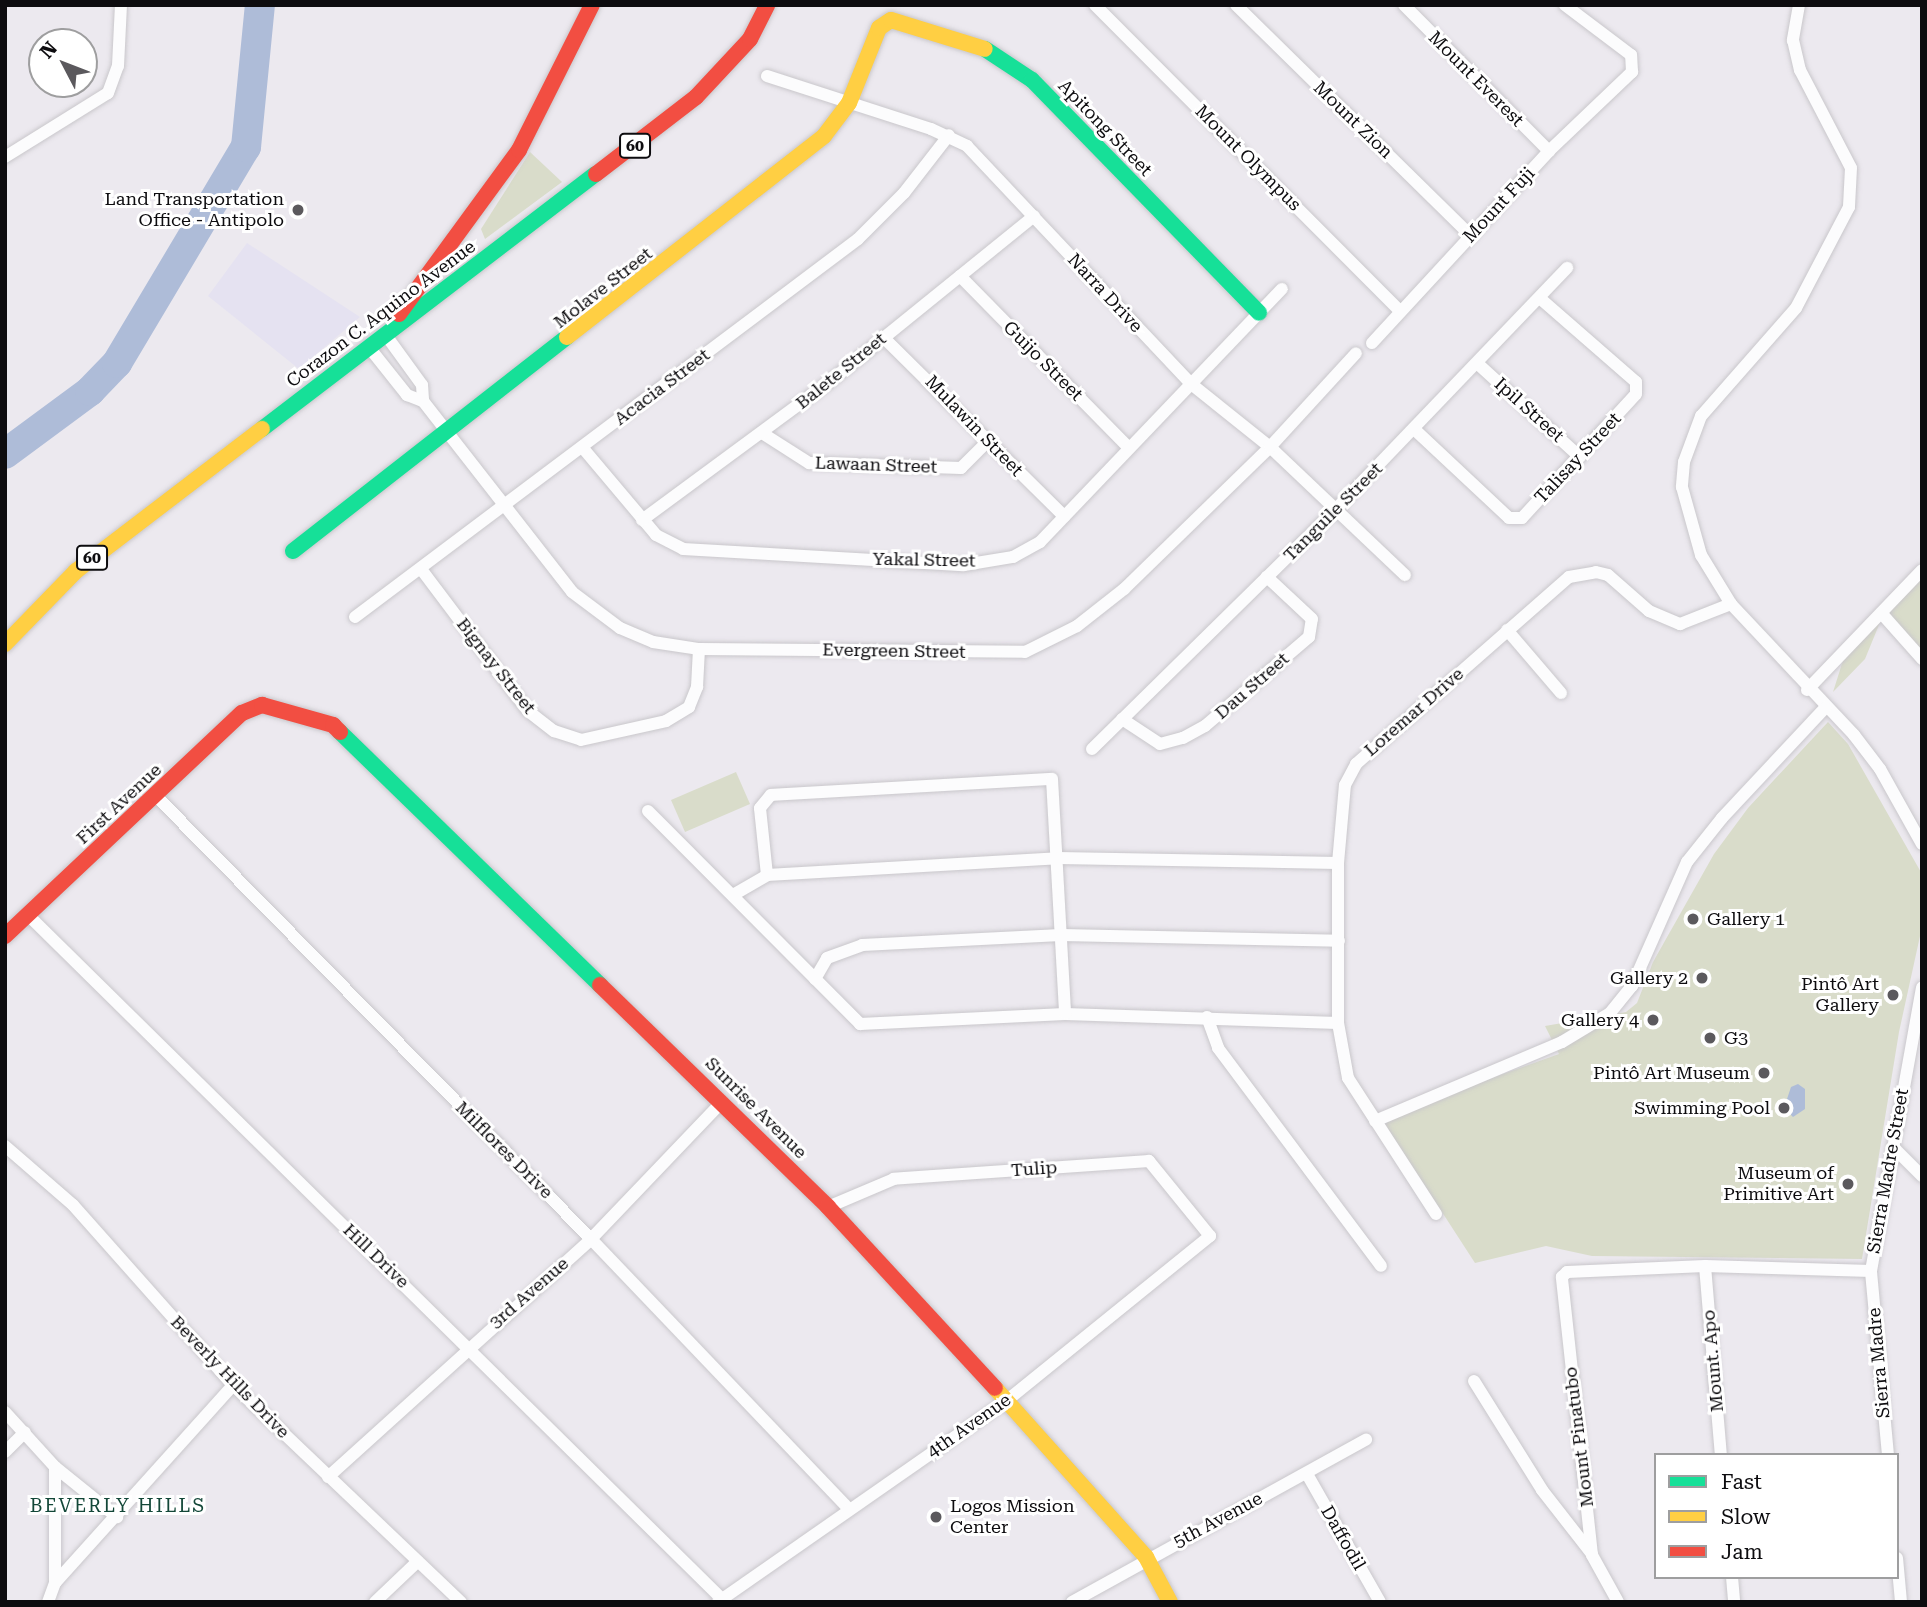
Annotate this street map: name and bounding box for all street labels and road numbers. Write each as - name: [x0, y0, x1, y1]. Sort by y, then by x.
- street label: Mount Everest: [1424, 27, 1528, 131]
- street label: Apitong Street: [1054, 75, 1156, 181]
- street label: Mount Zion: [1309, 77, 1397, 163]
- street label: Mount Olympus: [1191, 101, 1305, 215]
- road number: 60: [618, 134, 652, 158]
- street label: Mount Fuji: [1459, 163, 1539, 247]
- street label: Corazon C. Aquino Avenue: [282, 236, 480, 392]
- street label: Molave Street: [549, 243, 657, 333]
- street label: Narra Drive: [1063, 249, 1147, 337]
- street label: Guijo Street: [999, 317, 1087, 405]
- street label: Balete Street: [792, 328, 890, 414]
- street label: Acacia Street: [610, 344, 714, 430]
- street label: Mulawin Street: [920, 371, 1028, 481]
- street label: Ipil Street: [1490, 373, 1568, 447]
- street label: Talisay Street: [1530, 408, 1626, 508]
- street label: Lawaan Street: [814, 452, 938, 478]
- street label: Tanguile Street: [1279, 458, 1387, 566]
- road number: 60: [74, 545, 110, 570]
- street label: Yakal Street: [872, 548, 976, 572]
- street label: Bignay Street: [452, 614, 540, 718]
- street label: Evergreen Street: [822, 639, 966, 663]
- street label: Dau Street: [1211, 648, 1293, 724]
- street label: Loremar Drive: [1360, 663, 1468, 761]
- street label: First Avenue: [72, 759, 166, 849]
- street label: Sunrise Avenue: [701, 1053, 811, 1163]
- street label: Sierra Madre Street: [1863, 1087, 1913, 1255]
- street label: Milflores Drive: [451, 1097, 557, 1203]
- street label: Tulip: [1010, 1157, 1058, 1181]
- street label: Hill Drive: [338, 1219, 414, 1293]
- street label: 3rd Avenue: [485, 1253, 573, 1333]
- street label: Sierra Madre: [1863, 1307, 1895, 1419]
- street label: Mount. Apo: [1698, 1309, 1728, 1413]
- street label: Beverly Hills Drive: [166, 1311, 294, 1443]
- street label: Mount Pinatubo: [1560, 1366, 1598, 1508]
- street label: 4th Avenue: [923, 1389, 1015, 1463]
- street label: 5th Avenue: [1170, 1488, 1266, 1552]
- street label: Daffodil: [1316, 1502, 1370, 1574]

